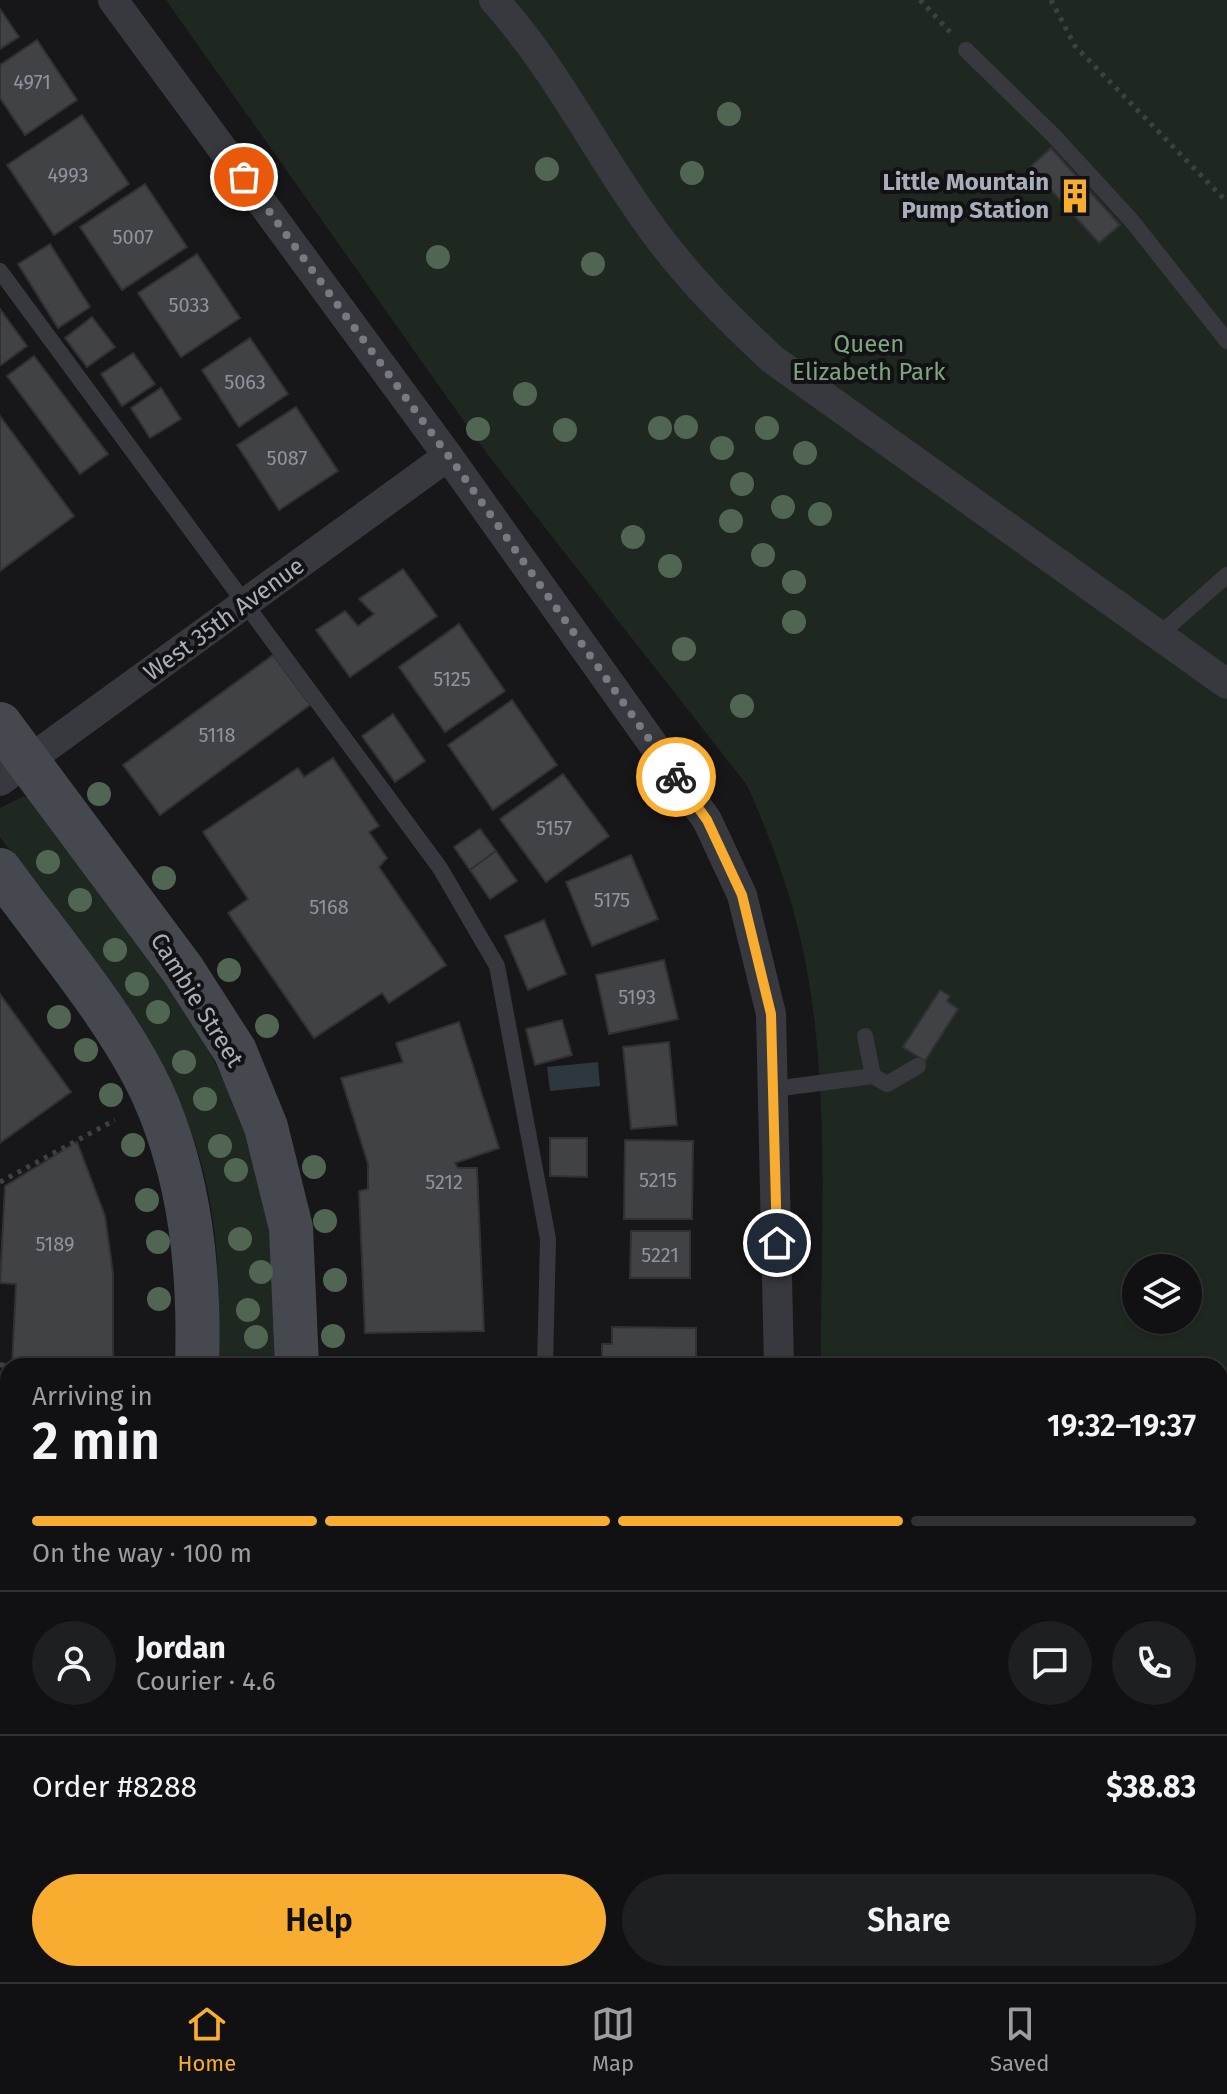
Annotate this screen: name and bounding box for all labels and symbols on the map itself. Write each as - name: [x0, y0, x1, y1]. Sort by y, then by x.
- house number: 4971: [13, 70, 51, 94]
- pin: [210, 143, 278, 211]
- house number: 4993: [48, 163, 88, 187]
- place label: Little Mountain Pump Station: [882, 168, 1049, 224]
- building icon: Little Mountain Pump Station: [1056, 177, 1094, 215]
- house number: 5007: [113, 225, 154, 249]
- house number: 5033: [169, 293, 209, 317]
- park label: Queen Elizabeth Park: [792, 330, 946, 386]
- house number: 5063: [224, 370, 266, 394]
- house number: 5087: [267, 446, 308, 470]
- street label: West 35th Avenue: [138, 551, 310, 687]
- house number: 5125: [433, 667, 471, 691]
- house number: 5118: [198, 723, 236, 747]
- courier: [636, 737, 716, 817]
- house number: 5157: [536, 816, 572, 840]
- house number: 5175: [594, 888, 630, 912]
- house number: 5168: [309, 895, 349, 919]
- street label: Cambie Street: [145, 928, 249, 1072]
- house number: 5193: [618, 985, 656, 1009]
- house number: 5215: [639, 1168, 677, 1192]
- house number: 5212: [425, 1170, 463, 1194]
- pin: [743, 1209, 811, 1277]
- house number: 5189: [36, 1232, 74, 1256]
- house number: 5221: [641, 1243, 679, 1267]

